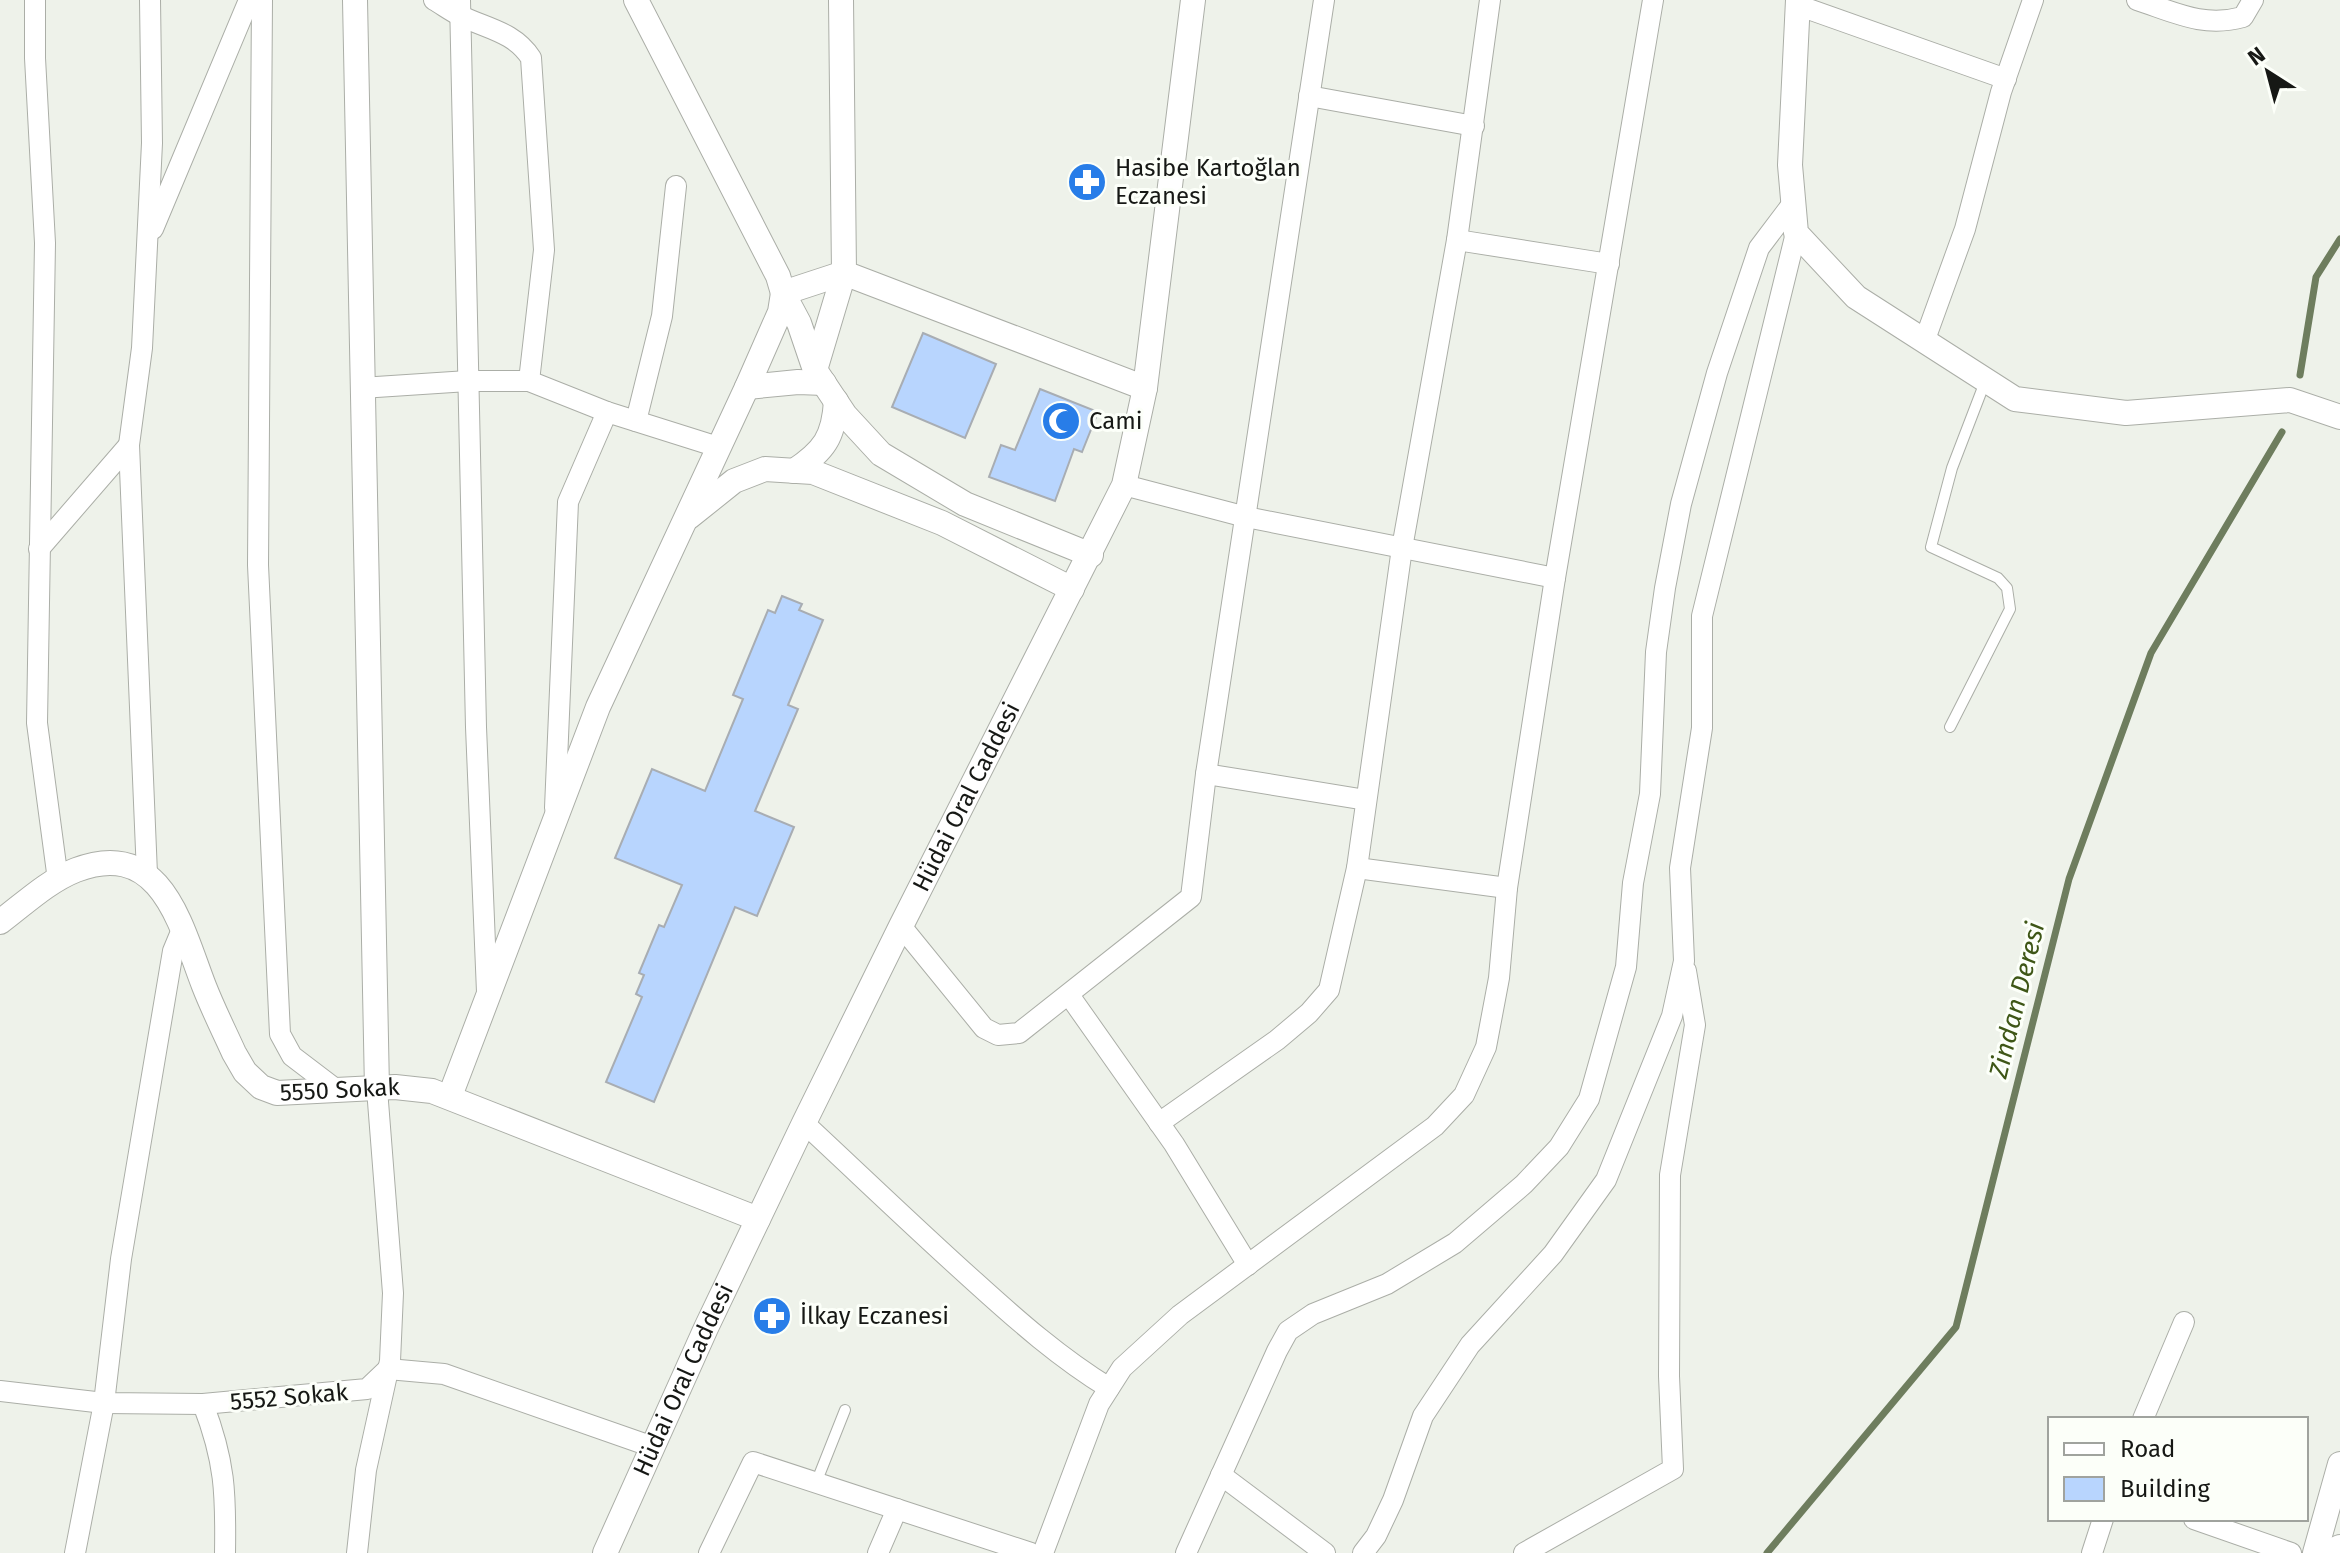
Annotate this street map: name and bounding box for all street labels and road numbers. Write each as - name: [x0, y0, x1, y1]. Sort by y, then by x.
- street label: Hüdai Oral Caddesi: [907, 698, 1026, 896]
- street label: 5550 Sokak: [279, 1073, 401, 1107]
- street label: Hüdai Oral Caddesi: [627, 1279, 739, 1480]
- street label: 5552 Sokak: [229, 1378, 350, 1416]

